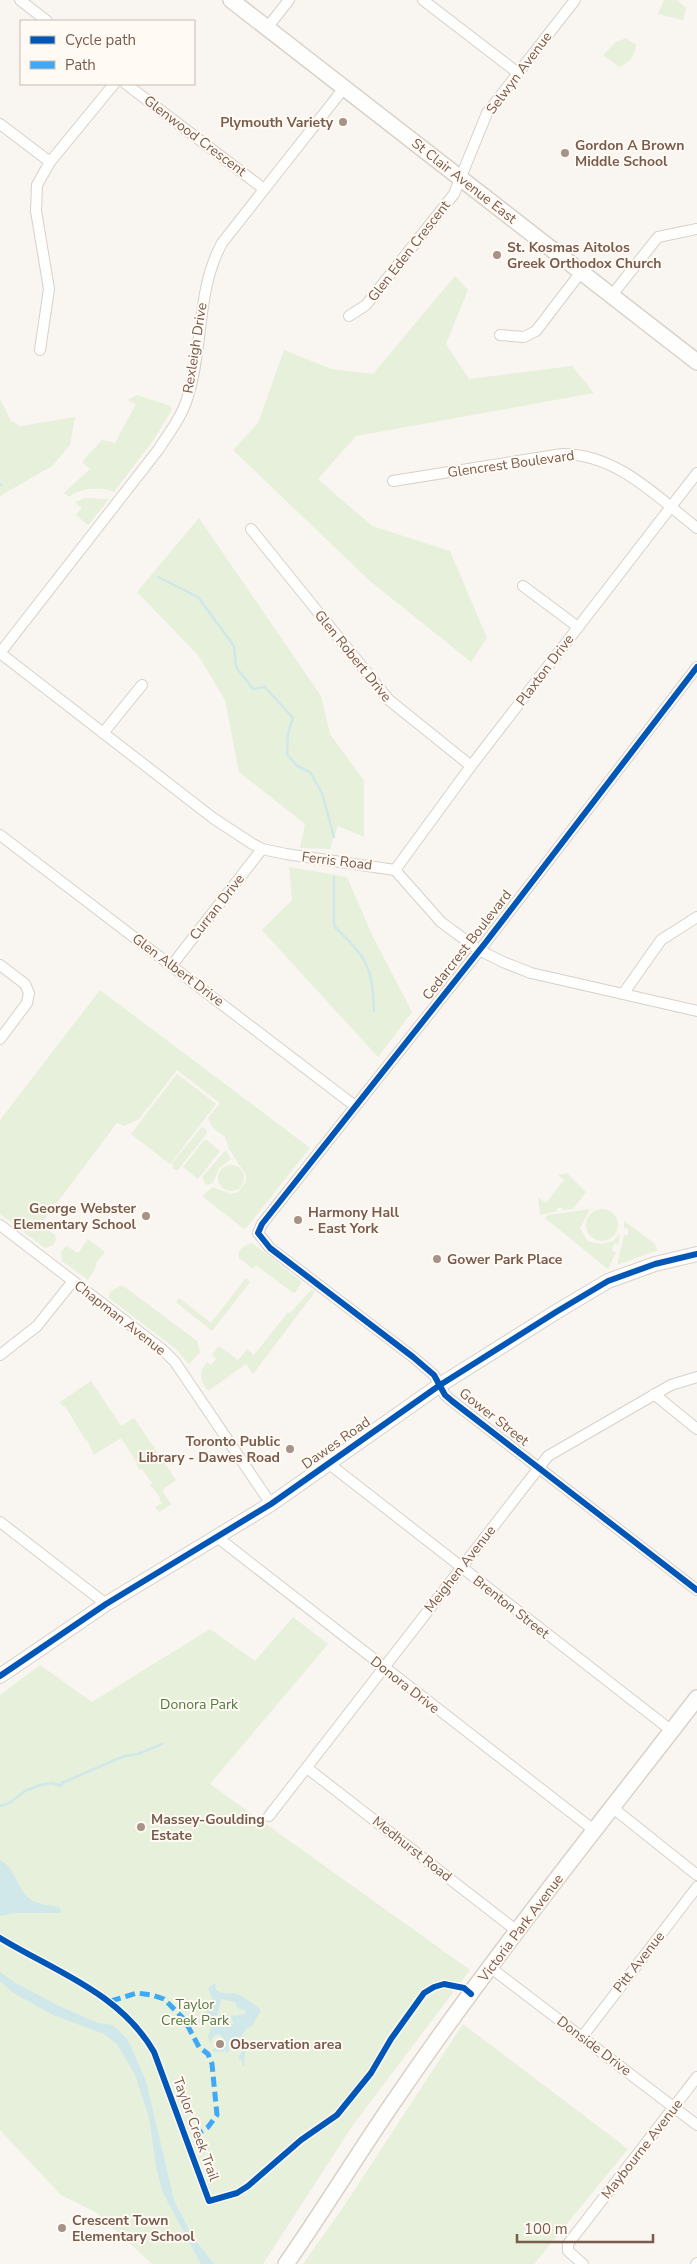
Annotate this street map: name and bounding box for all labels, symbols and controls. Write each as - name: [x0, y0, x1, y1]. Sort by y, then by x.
- legend: [20, 20, 195, 85]
- street label: Selwyn Avenue: [482, 28, 556, 118]
- text: Cycle path: [65, 30, 136, 50]
- text: Path: [65, 55, 96, 75]
- street label: Glenwood Crescent: [140, 91, 250, 181]
- place label: Plymouth Variety: [220, 113, 334, 132]
- marker: Plymouth Variety: [337, 116, 349, 128]
- street label: St Clair Avenue East: [408, 134, 520, 228]
- place label: Gordon A Brown Middle School: [575, 136, 684, 171]
- marker: Gordon A Brown Middle School: [559, 147, 571, 159]
- street label: Glen Eden Crescent: [363, 196, 455, 306]
- place label: St. Kosmas Aitolos Greek Orthodox Church: [507, 238, 661, 273]
- marker: St. Kosmas Aitolos Greek Orthodox Church: [491, 249, 503, 261]
- street label: Rexleigh Drive: [178, 301, 212, 395]
- street label: Glencrest Boulevard: [446, 446, 576, 482]
- street label: Glen Robert Drive: [310, 606, 396, 706]
- street label: Plaxton Drive: [512, 630, 578, 710]
- street label: Ferris Road: [301, 847, 373, 875]
- street label: Curran Drive: [185, 870, 249, 944]
- street label: Cedarcrest Boulevard: [418, 886, 516, 1004]
- street label: Glen Albert Drive: [128, 929, 228, 1011]
- place label: George Webster Elementary School: [13, 1199, 137, 1234]
- place label: Harmony Hall - East York: [308, 1203, 400, 1238]
- marker: George Webster Elementary School: [140, 1210, 152, 1222]
- marker: Harmony Hall - East York: [292, 1214, 304, 1226]
- place label: Gower Park Place: [447, 1250, 563, 1269]
- marker: Gower Park Place: [431, 1253, 443, 1265]
- street label: Chapman Avenue: [70, 1276, 170, 1360]
- street label: Gower Street: [455, 1384, 533, 1450]
- street label: Dawes Road: [298, 1412, 374, 1474]
- place label: Toronto Public Library - Dawes Road: [138, 1432, 280, 1467]
- marker: Toronto Public Library - Dawes Road: [284, 1443, 296, 1455]
- street label: Meighen Avenue: [420, 1522, 500, 1616]
- street label: Brenton Street: [469, 1571, 553, 1643]
- street label: Donora Drive: [366, 1652, 444, 1718]
- park label: Donora Park: [160, 1695, 239, 1714]
- place label: Massey-Goulding Estate: [151, 1810, 265, 1845]
- street label: Medhurst Road: [368, 1812, 456, 1886]
- marker: Massey-Goulding Estate: [135, 1821, 147, 1833]
- street label: Victoria Park Avenue: [474, 1870, 568, 1987]
- street label: Pitt Avenue: [609, 1927, 669, 1997]
- park label: Taylor Creek Park: [161, 1995, 230, 2030]
- street label: Donside Drive: [553, 2012, 635, 2080]
- place label: Observation area: [230, 2035, 342, 2054]
- marker: Observation area: [214, 2038, 226, 2050]
- street label: Taylor Creek Trail: [168, 2074, 224, 2184]
- street label: Maybourne Avenue: [597, 2095, 687, 2203]
- place label: Crescent Town Elementary School: [72, 2211, 195, 2246]
- scale bar: [517, 2212, 653, 2244]
- text: 100 m: [524, 2219, 568, 2239]
- marker: Crescent Town Elementary School: [56, 2222, 68, 2234]

